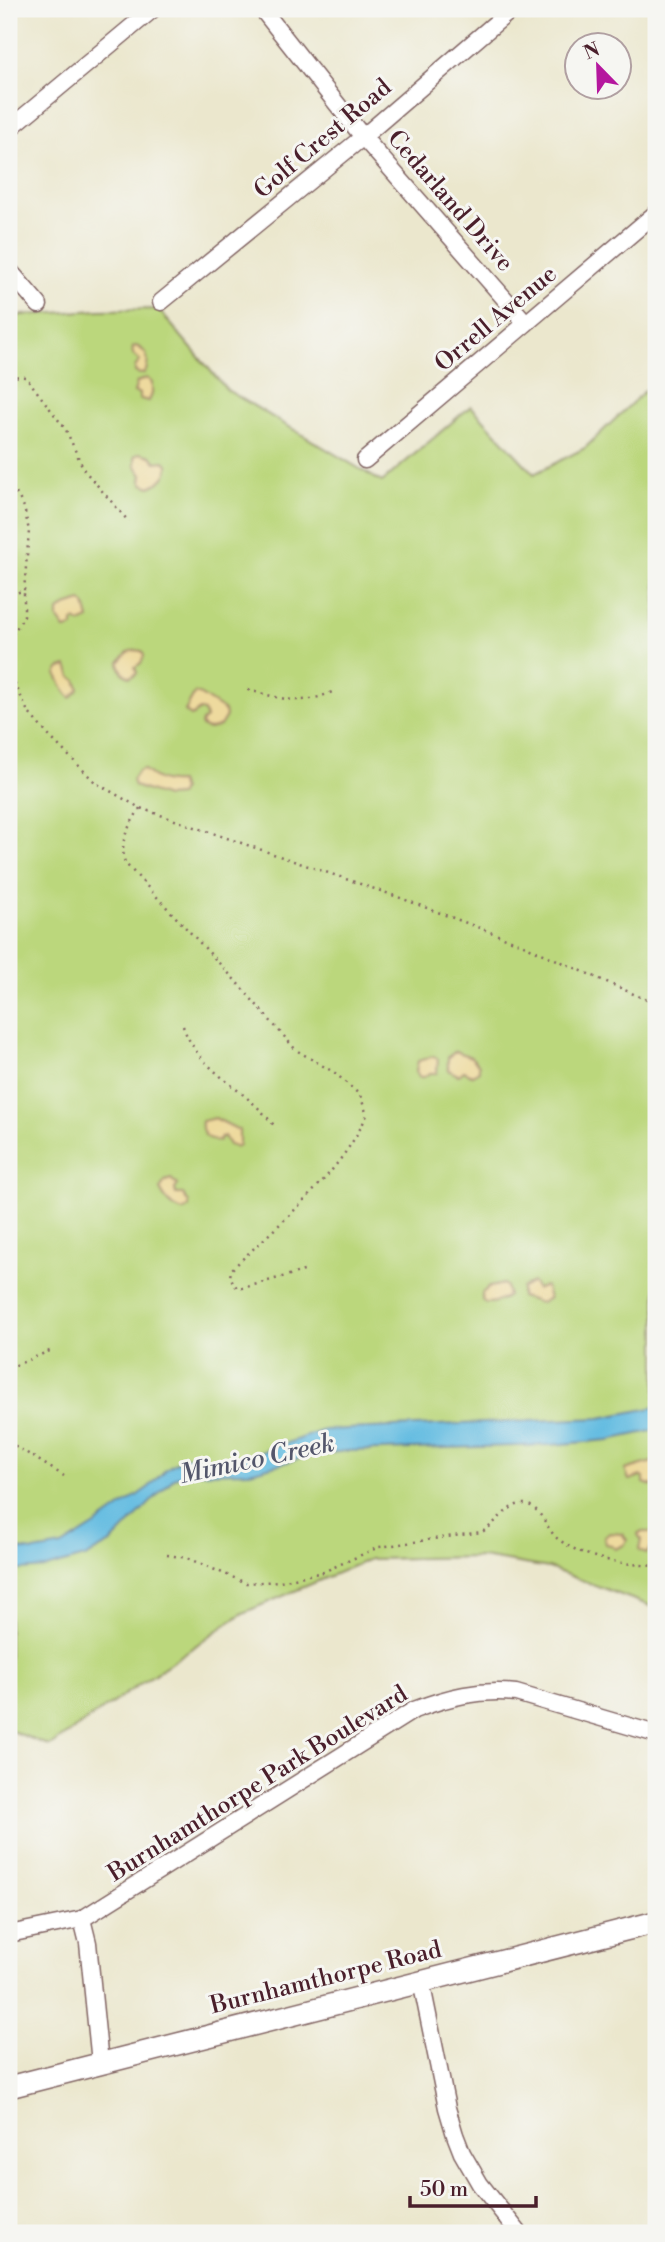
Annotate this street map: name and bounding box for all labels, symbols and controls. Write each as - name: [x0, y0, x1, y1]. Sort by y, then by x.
- north arrow: [564, 32, 634, 102]
- text: N: [580, 37, 603, 65]
- street label: Golf Crest Road: [248, 72, 398, 205]
- street label: Cedarland Drive: [380, 124, 520, 278]
- street label: Orrell Avenue: [429, 259, 563, 379]
- water label: Mimico Creek: [177, 1427, 337, 1491]
- street label: Burnhamthorpe Park Boulevard: [102, 1679, 414, 1889]
- street label: Burnhamthorpe Road: [206, 1935, 445, 2022]
- scale bar: [410, 2165, 536, 2209]
- text: 50 m: [420, 2177, 468, 2203]

